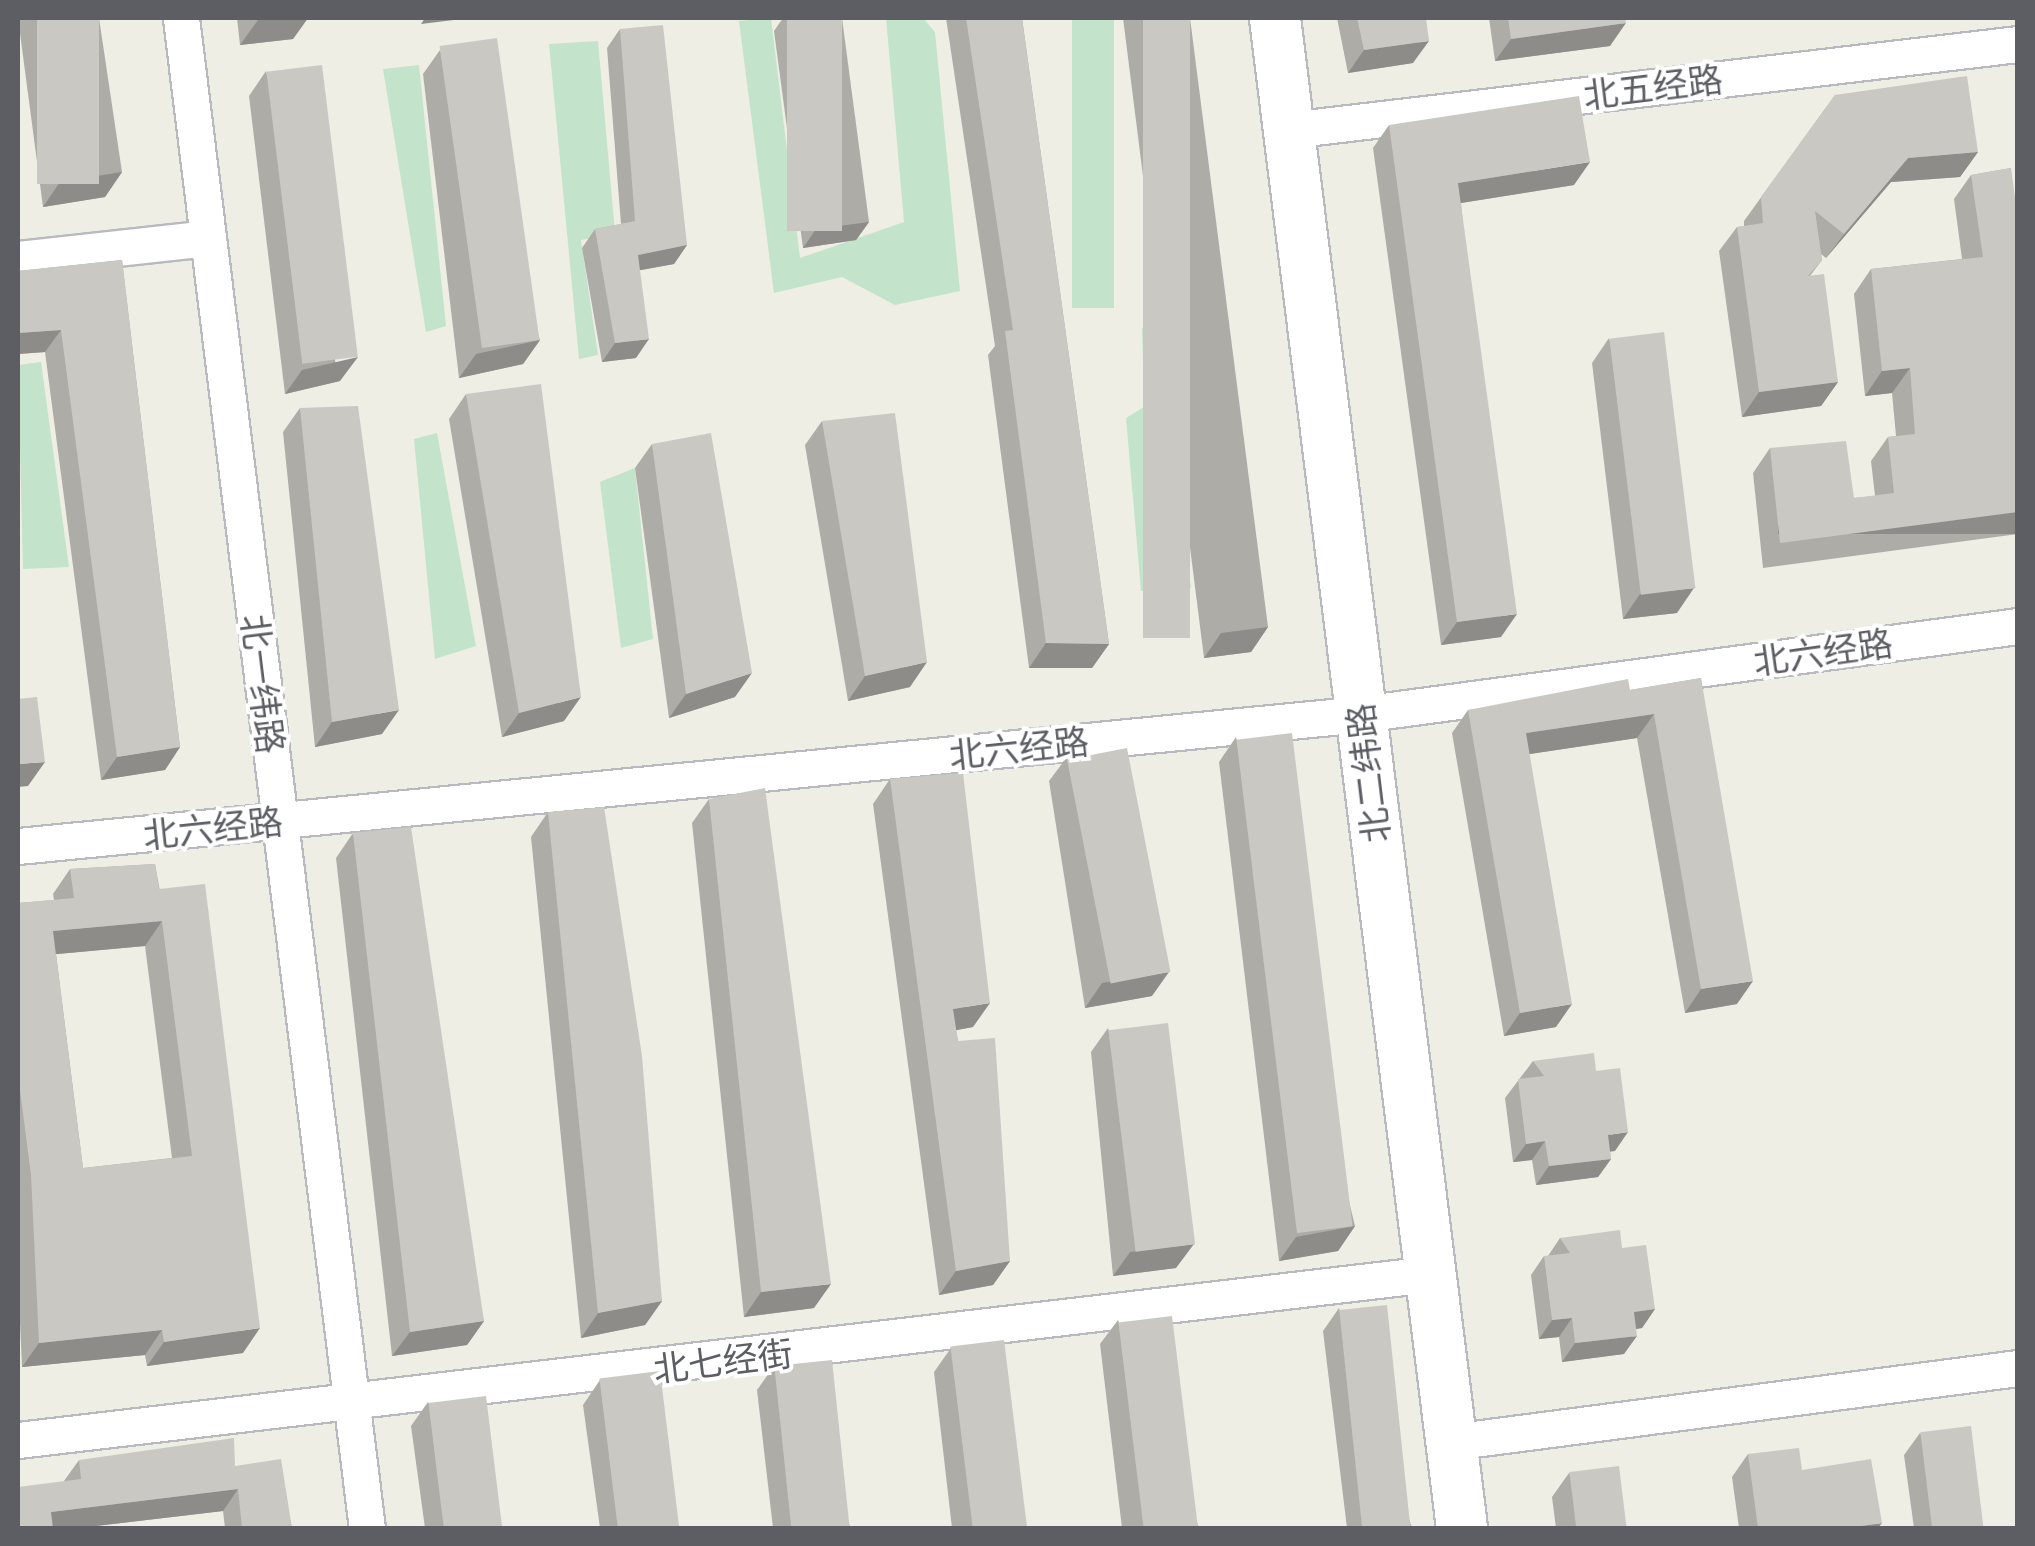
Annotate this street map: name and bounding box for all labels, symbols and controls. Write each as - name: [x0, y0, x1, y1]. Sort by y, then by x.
- street label: 北五经路: [1581, 58, 1725, 116]
- street label: 北一纬路: [234, 612, 292, 756]
- street label: 北六经路: [1751, 621, 1895, 683]
- street label: 北二纬路: [1339, 701, 1397, 845]
- street label: 北六经路: [947, 720, 1091, 776]
- street label: 北六经路: [141, 800, 285, 856]
- street label: 北七经街: [651, 1332, 795, 1390]

